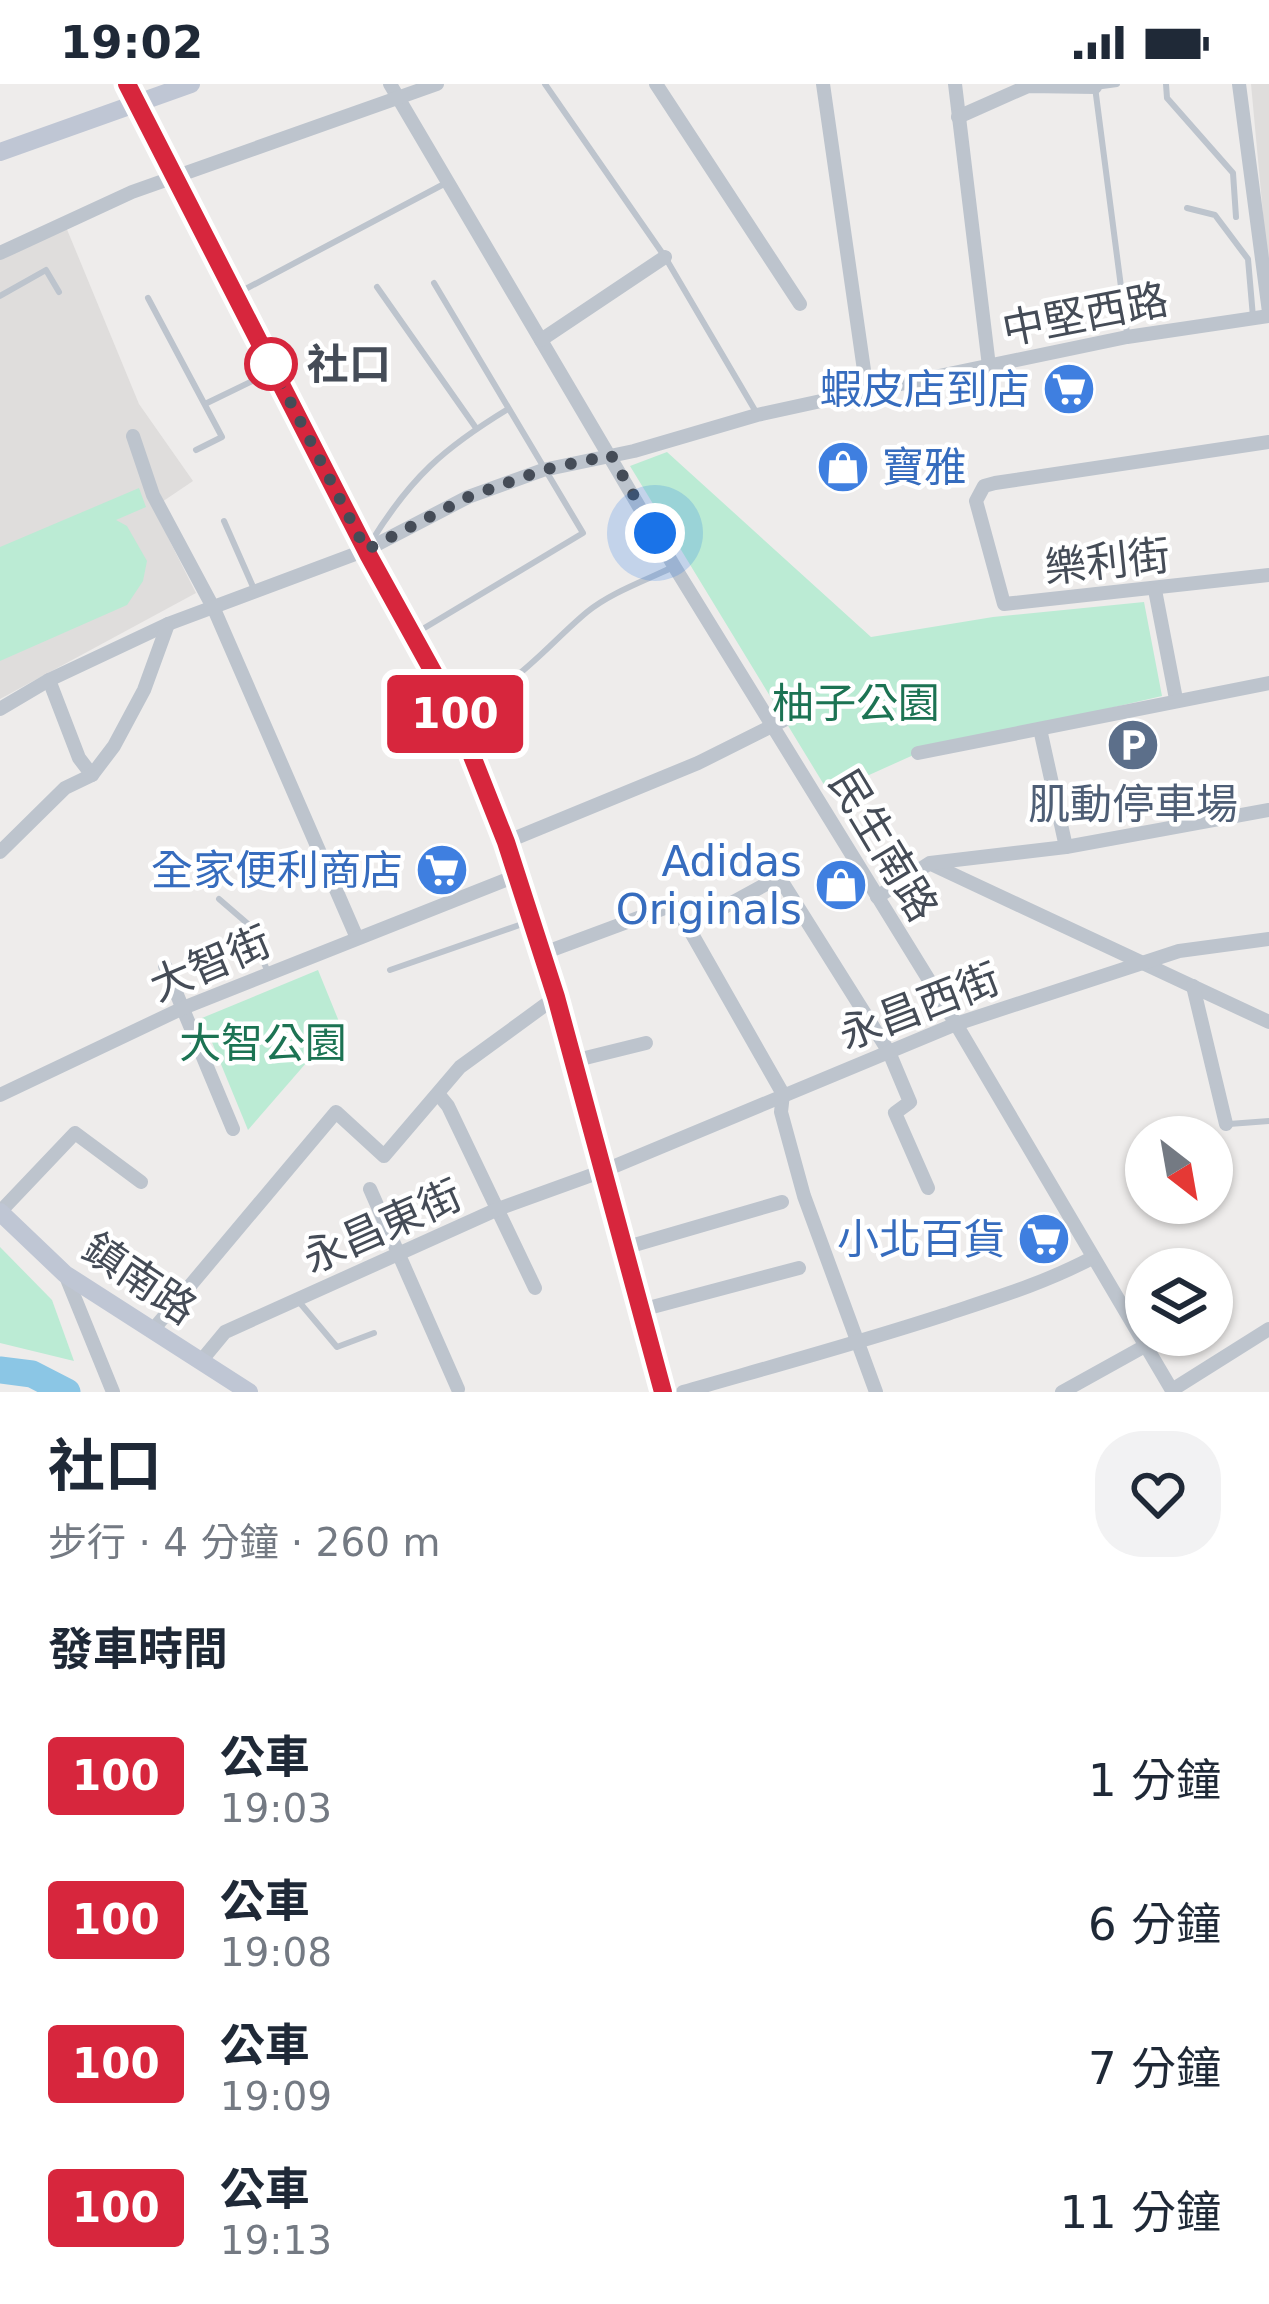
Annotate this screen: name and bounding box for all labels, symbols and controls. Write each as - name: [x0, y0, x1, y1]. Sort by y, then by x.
- text: 19:02: [60, 16, 203, 69]
- street label: 中堅西路: [998, 274, 1172, 355]
- marker: 社口: [246, 339, 296, 389]
- place label: 社口: [307, 340, 391, 389]
- supermarket icon: 蝦皮店到店: [1041, 361, 1097, 417]
- place label: 蝦皮店到店: [820, 365, 1030, 414]
- shop icon: 寶雅: [815, 439, 871, 495]
- place label: 寶雅: [882, 443, 966, 492]
- your location: [625, 503, 685, 563]
- street label: 樂利街: [1042, 531, 1172, 592]
- line badge: 100: [386, 675, 524, 753]
- park label: 柚子公園: [772, 679, 940, 728]
- text: 100: [411, 689, 499, 738]
- parking icon: 肌動停車場: [1105, 717, 1161, 773]
- street label: 民生南路: [819, 761, 948, 930]
- place label: 肌動停車場: [1028, 780, 1238, 829]
- place label: Adidas Originals: [616, 837, 802, 934]
- supermarket icon: 全家便利商店: [414, 842, 470, 898]
- place label: 全家便利商店: [151, 846, 403, 895]
- shop icon: Adidas Originals: [813, 857, 869, 913]
- street label: 大智街: [143, 916, 278, 1011]
- street label: 永昌西街: [832, 953, 1006, 1059]
- park label: 大智公園: [179, 1019, 347, 1068]
- north arrow: [1125, 1116, 1233, 1224]
- map controls: [1125, 1116, 1233, 1356]
- street label: 永昌東街: [295, 1170, 469, 1283]
- supermarket icon: 小北百貨: [1016, 1211, 1072, 1267]
- place label: 小北百貨: [837, 1215, 1005, 1264]
- street label: 鎮南路: [74, 1223, 206, 1334]
- button: layers: [1125, 1248, 1233, 1356]
- button: heart: [1095, 1431, 1221, 1557]
- text: 社口: [48, 1433, 162, 1499]
- text: 步行 · 4 分鐘 · 260 m: [48, 1520, 440, 1565]
- text: 發車時間: [48, 1623, 228, 1676]
- text: 公車: [220, 1731, 310, 1784]
- text: 100: [72, 1751, 160, 1800]
- text: 1 分鐘: [1088, 1754, 1221, 1807]
- text: 19:03: [220, 1786, 332, 1831]
- text: 公車: [220, 1875, 310, 1928]
- text: 100: [72, 1895, 160, 1944]
- text: 6 分鐘: [1088, 1898, 1221, 1951]
- text: 19:08: [220, 1930, 332, 1975]
- text: 公車: [220, 2019, 310, 2072]
- text: 100: [72, 2039, 160, 2088]
- text: 7 分鐘: [1088, 2042, 1221, 2095]
- text: 19:09: [220, 2074, 332, 2119]
- text: 公車: [220, 2163, 310, 2216]
- text: 100: [72, 2183, 160, 2232]
- text: 11 分鐘: [1059, 2186, 1221, 2239]
- text: 19:13: [220, 2218, 332, 2263]

